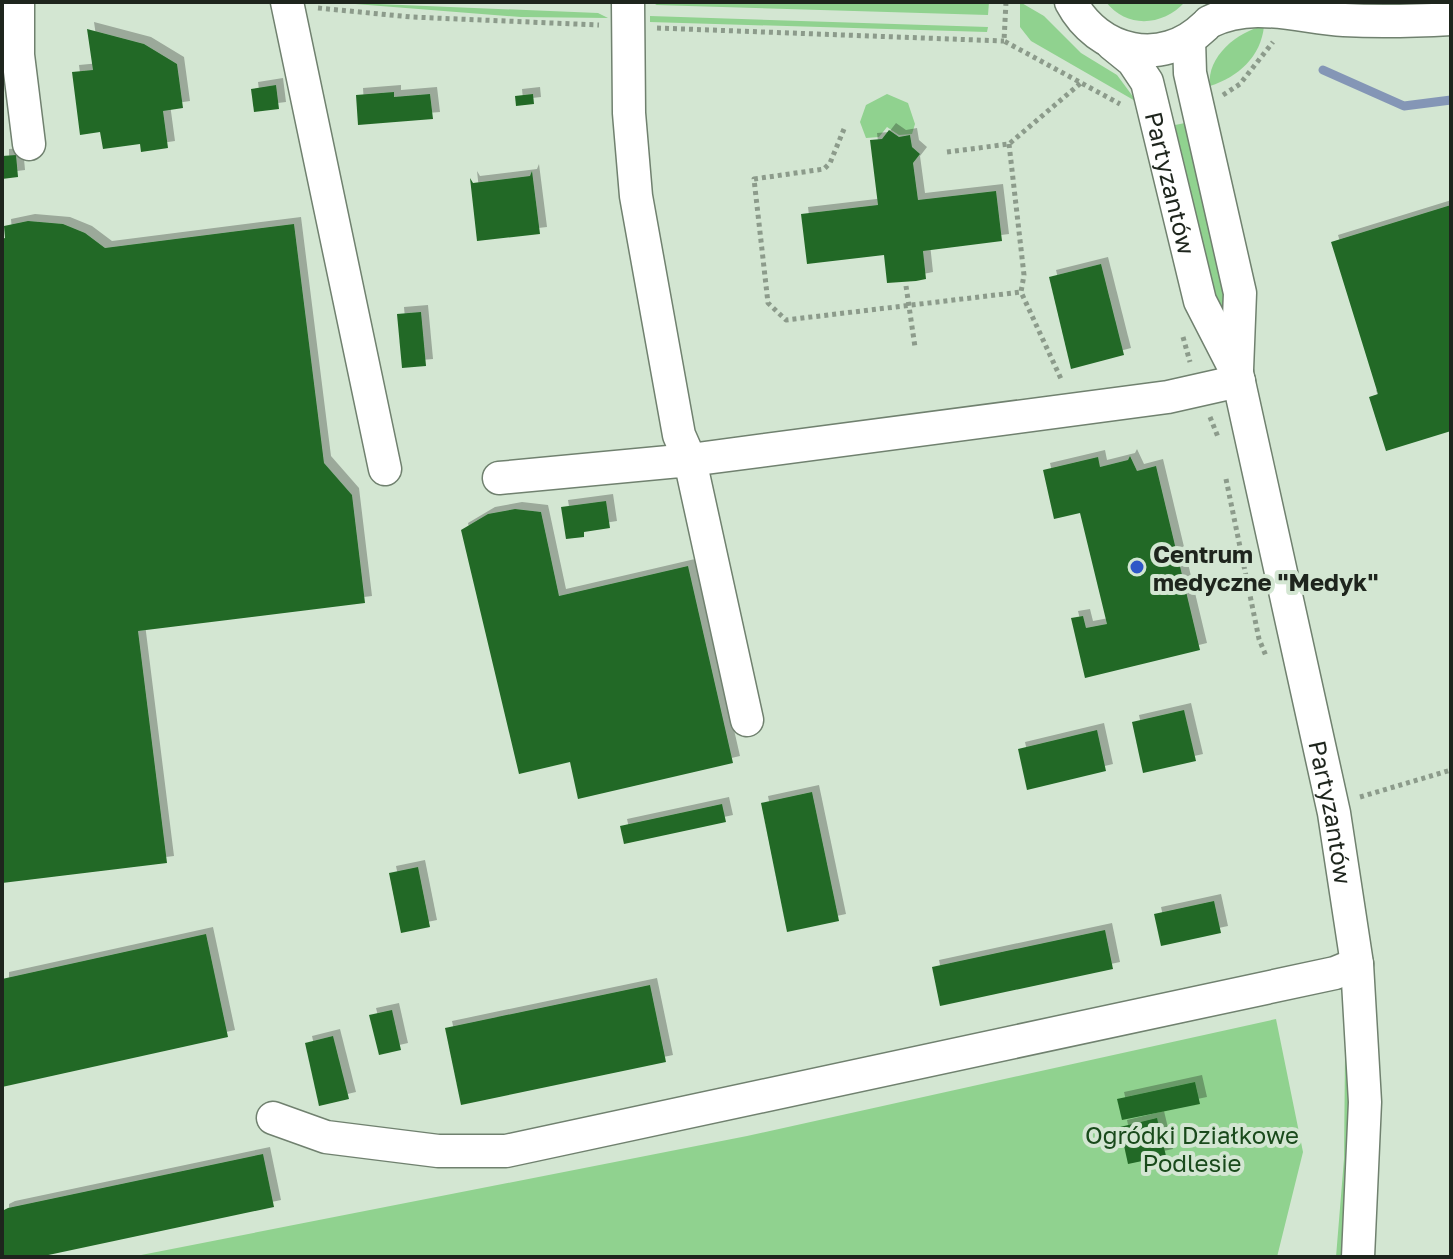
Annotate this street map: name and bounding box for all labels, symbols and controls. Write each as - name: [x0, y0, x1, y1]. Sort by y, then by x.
- street label: Partyzantów: [1140, 108, 1203, 257]
- place label: Centrum medyczne "Medyk": [1153, 539, 1379, 596]
- marker: Centrum medyczne "Medyk": [1128, 558, 1146, 576]
- street label: Partyzantów: [1304, 738, 1359, 886]
- park label: Ogródki Działkowe Podlesie: [1085, 1120, 1299, 1177]

